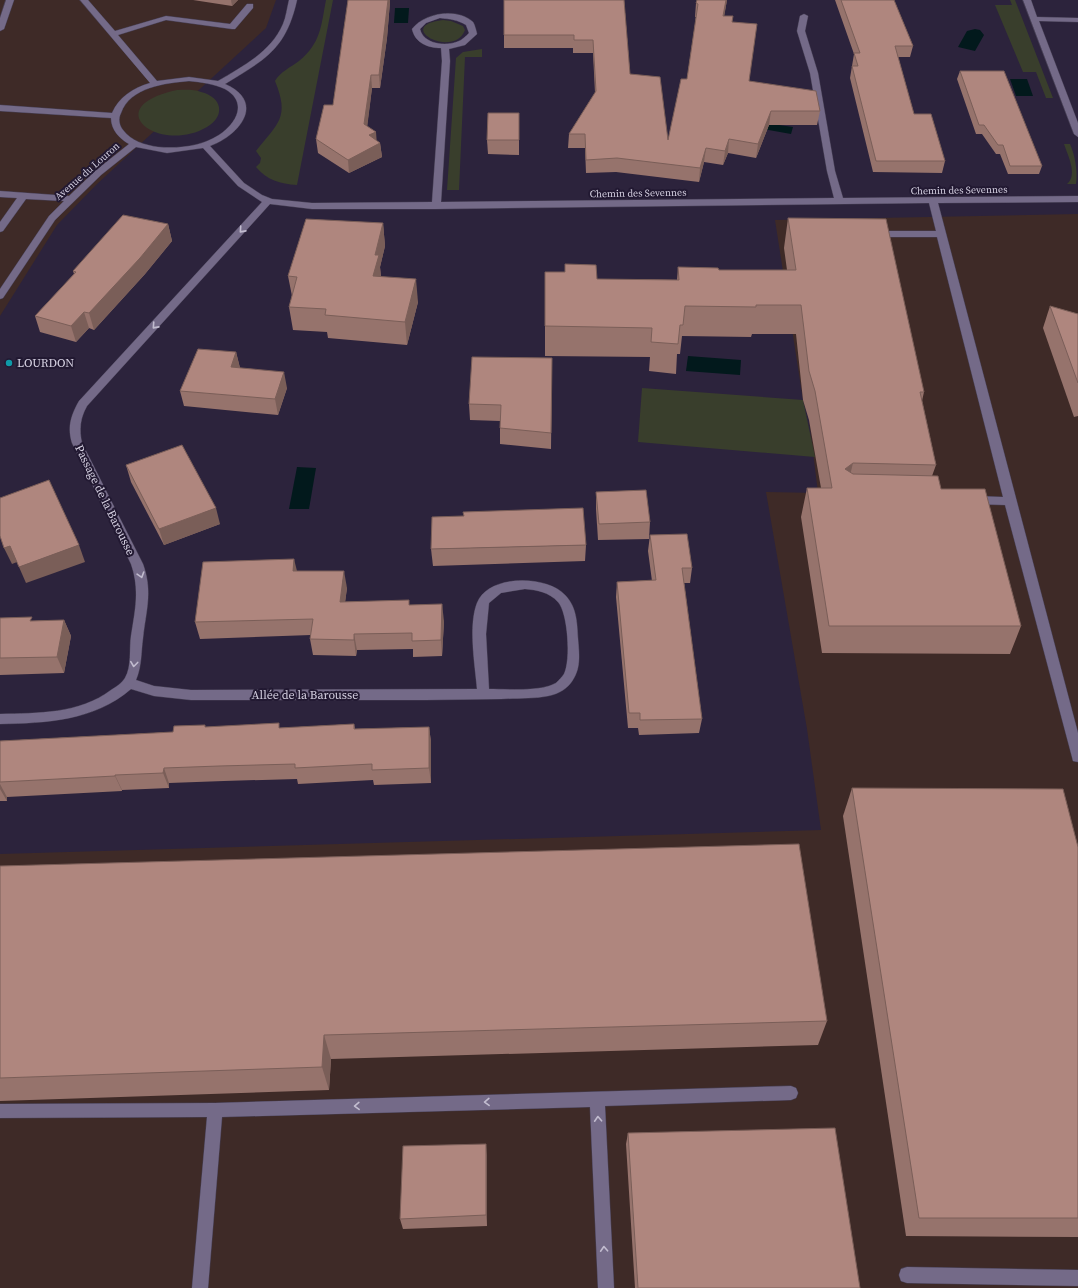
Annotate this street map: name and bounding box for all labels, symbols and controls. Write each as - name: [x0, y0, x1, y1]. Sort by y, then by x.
- street label: Avenue du Louron: [52, 139, 122, 203]
- street label: Chemin des Sevennes: [910, 183, 1008, 197]
- street label: Chemin des Sevennes: [589, 186, 687, 200]
- one-way arrow: [240, 225, 247, 233]
- one-way arrow: [152, 321, 159, 329]
- place label: LOURDON: [17, 355, 74, 371]
- marker: LOURDON: [4, 358, 14, 368]
- street label: Passage de la Barousse: [71, 442, 139, 558]
- one-way arrow: [136, 572, 145, 579]
- one-way arrow: [130, 661, 139, 667]
- street label: Allée de la Barousse: [252, 687, 358, 703]
- one-way arrow: [484, 1098, 490, 1106]
- one-way arrow: [354, 1102, 360, 1110]
- one-way arrow: [593, 1116, 602, 1122]
- one-way arrow: [600, 1246, 609, 1252]

